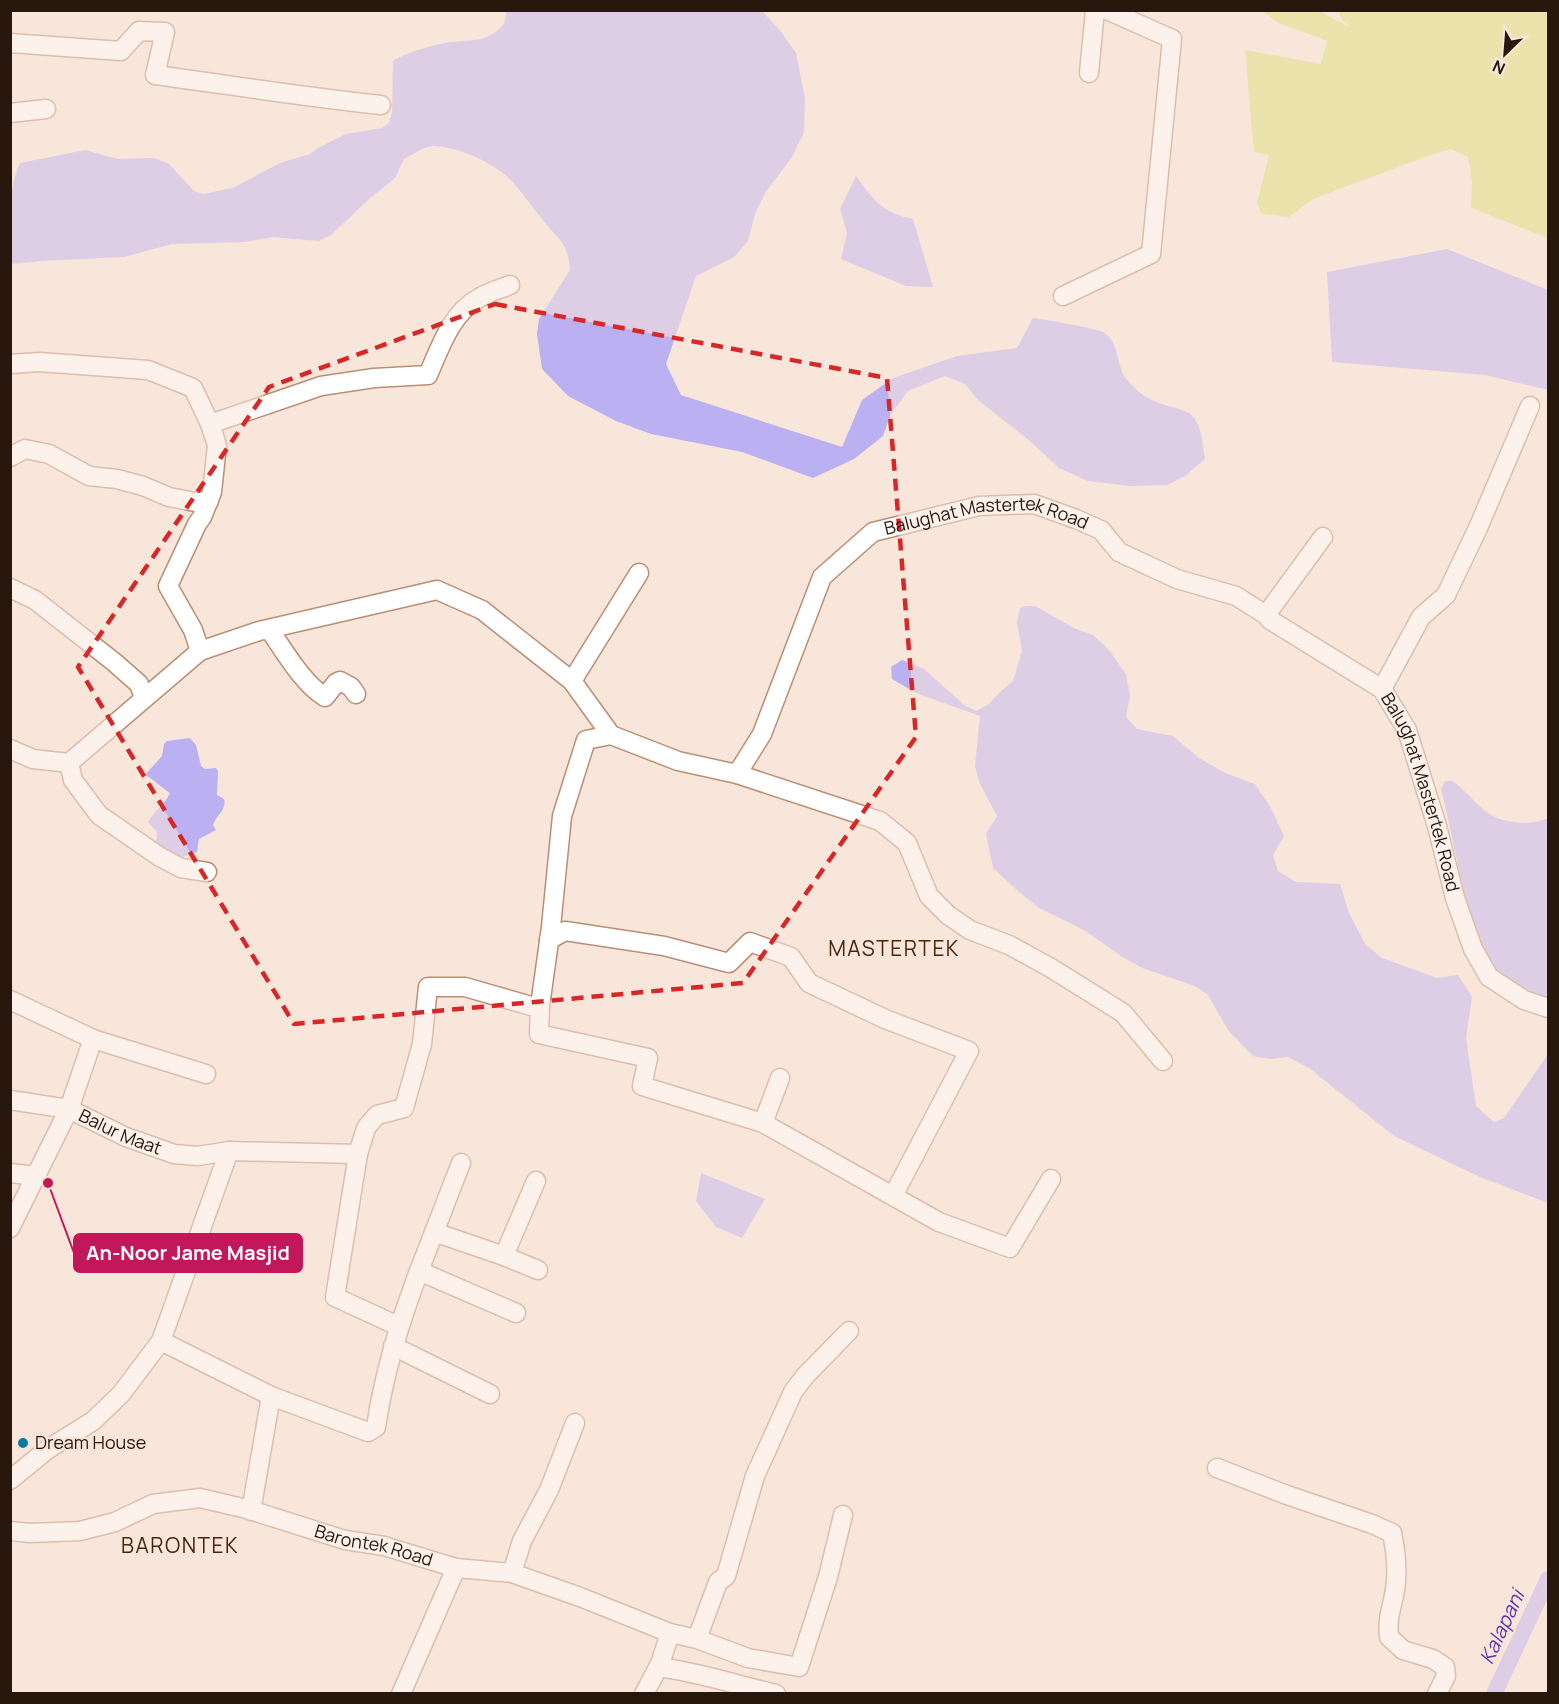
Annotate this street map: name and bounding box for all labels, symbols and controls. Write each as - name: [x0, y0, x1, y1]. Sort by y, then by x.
- north arrow: [1475, 24, 1535, 84]
- text: N: [1489, 55, 1509, 80]
- street label: Balughat Mastertek Road: [882, 491, 1093, 540]
- street label: Balughat Mastertek Road: [1376, 688, 1466, 894]
- district label: MASTERTEK: [828, 934, 960, 962]
- street label: Balur Maat: [75, 1103, 165, 1160]
- callout: An-Noor Jame Masjid: [74, 1234, 302, 1272]
- text: An-Noor Jame Masjid: [86, 1239, 290, 1266]
- place label: Dream House: [35, 1430, 146, 1454]
- marker: Dream House: [16, 1436, 30, 1450]
- street label: Barontek Road: [312, 1518, 436, 1571]
- district label: BARONTEK: [121, 1531, 239, 1559]
- water label: Kalapani: [1473, 1584, 1531, 1668]

